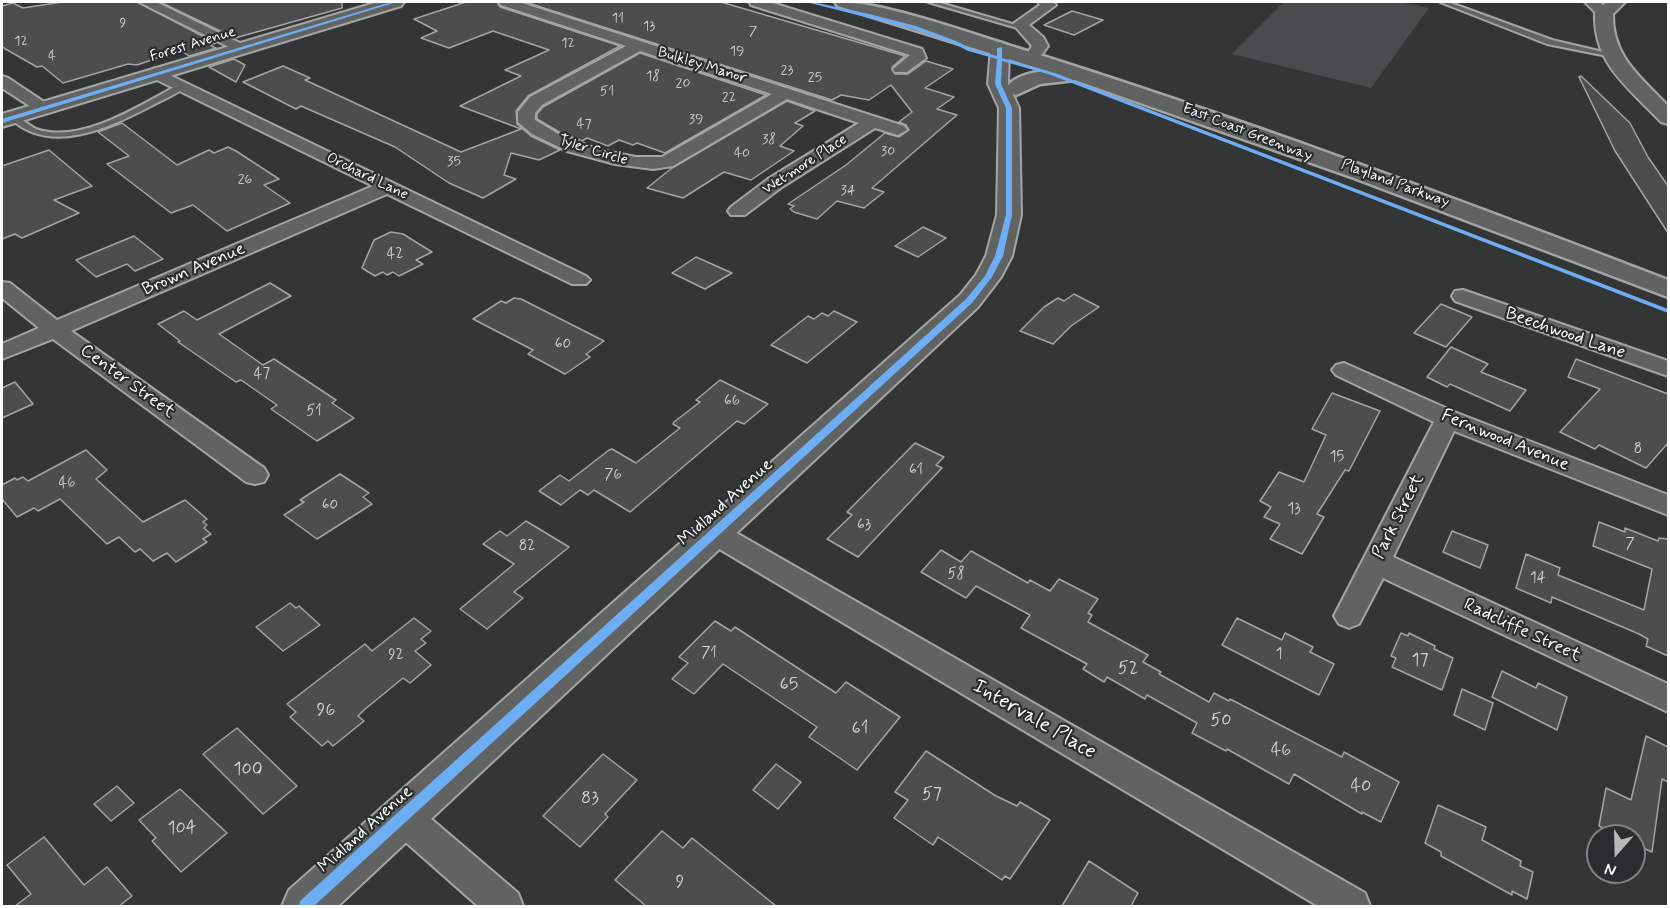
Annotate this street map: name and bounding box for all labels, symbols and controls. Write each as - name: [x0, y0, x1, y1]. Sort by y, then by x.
- house number: 11: [612, 11, 624, 27]
- house number: 9: [120, 16, 126, 32]
- house number: 13: [643, 19, 655, 35]
- street label: Forest Avenue: [148, 23, 238, 67]
- house number: 7: [749, 24, 757, 40]
- house number: 12: [14, 34, 28, 50]
- house number: 12: [561, 36, 575, 52]
- street label: Bulkley Manor: [655, 44, 749, 88]
- house number: 19: [730, 44, 744, 60]
- house number: 4: [48, 49, 56, 65]
- house number: 23: [781, 63, 793, 79]
- house number: 18: [646, 69, 660, 85]
- house number: 25: [808, 70, 822, 86]
- house number: 20: [676, 76, 690, 92]
- house number: 51: [600, 84, 614, 100]
- house number: 22: [722, 90, 736, 106]
- street label: East Coast Greenway: [1180, 100, 1314, 166]
- house number: 39: [689, 112, 703, 128]
- house number: 47: [576, 117, 592, 133]
- street label: Wetmore Place: [759, 131, 851, 199]
- street label: Tyler Circle: [556, 132, 630, 170]
- house number: 38: [762, 132, 776, 148]
- house number: 30: [881, 144, 895, 160]
- house number: 40: [734, 146, 750, 162]
- street label: Orchard Lane: [323, 149, 411, 205]
- house number: 35: [447, 154, 461, 170]
- street label: Playland Parkway: [1338, 156, 1452, 212]
- house number: 26: [238, 172, 252, 188]
- house number: 34: [841, 183, 855, 199]
- street label: Brown Avenue: [139, 239, 249, 301]
- house number: 42: [387, 246, 403, 264]
- street label: Beechwood Lane: [1502, 303, 1628, 365]
- house number: 60: [555, 336, 571, 354]
- street label: Center Street: [75, 340, 179, 424]
- house number: 47: [254, 366, 270, 384]
- house number: 66: [724, 393, 740, 411]
- house number: 51: [306, 403, 322, 421]
- street label: Fernwood Avenue: [1438, 406, 1572, 476]
- house number: 8: [1634, 441, 1642, 459]
- house number: 15: [1330, 449, 1344, 467]
- street label: Midland Avenue: [674, 455, 778, 551]
- house number: 61: [909, 462, 923, 480]
- house number: 76: [604, 467, 622, 485]
- street label: Park Street: [1368, 471, 1430, 563]
- house number: 46: [58, 475, 76, 493]
- house number: 60: [322, 497, 338, 515]
- house number: 13: [1287, 501, 1301, 519]
- house number: 63: [857, 517, 871, 535]
- house number: 7: [1625, 536, 1635, 554]
- house number: 82: [519, 538, 535, 556]
- house number: 58: [947, 566, 965, 584]
- house number: 14: [1530, 570, 1546, 588]
- street label: Radcliffe Street: [1460, 594, 1584, 668]
- house number: 71: [701, 645, 717, 663]
- house number: 1: [1276, 646, 1282, 664]
- house number: 92: [388, 647, 404, 665]
- house number: 17: [1411, 650, 1429, 672]
- house number: 52: [1118, 658, 1138, 680]
- house number: 65: [780, 674, 798, 696]
- street label: Intervale Place: [968, 674, 1100, 766]
- house number: 96: [317, 700, 335, 722]
- house number: 50: [1210, 710, 1232, 732]
- house number: 61: [852, 718, 868, 740]
- house number: 46: [1271, 740, 1291, 762]
- house number: 100: [233, 759, 263, 781]
- house number: 40: [1351, 776, 1371, 798]
- street label: Midland Avenue: [314, 782, 418, 878]
- house number: 57: [922, 784, 942, 806]
- house number: 83: [581, 788, 599, 810]
- house number: 104: [168, 818, 196, 840]
- north arrow: [1586, 824, 1646, 884]
- text: N: [1602, 858, 1619, 881]
- house number: 9: [676, 872, 684, 894]

